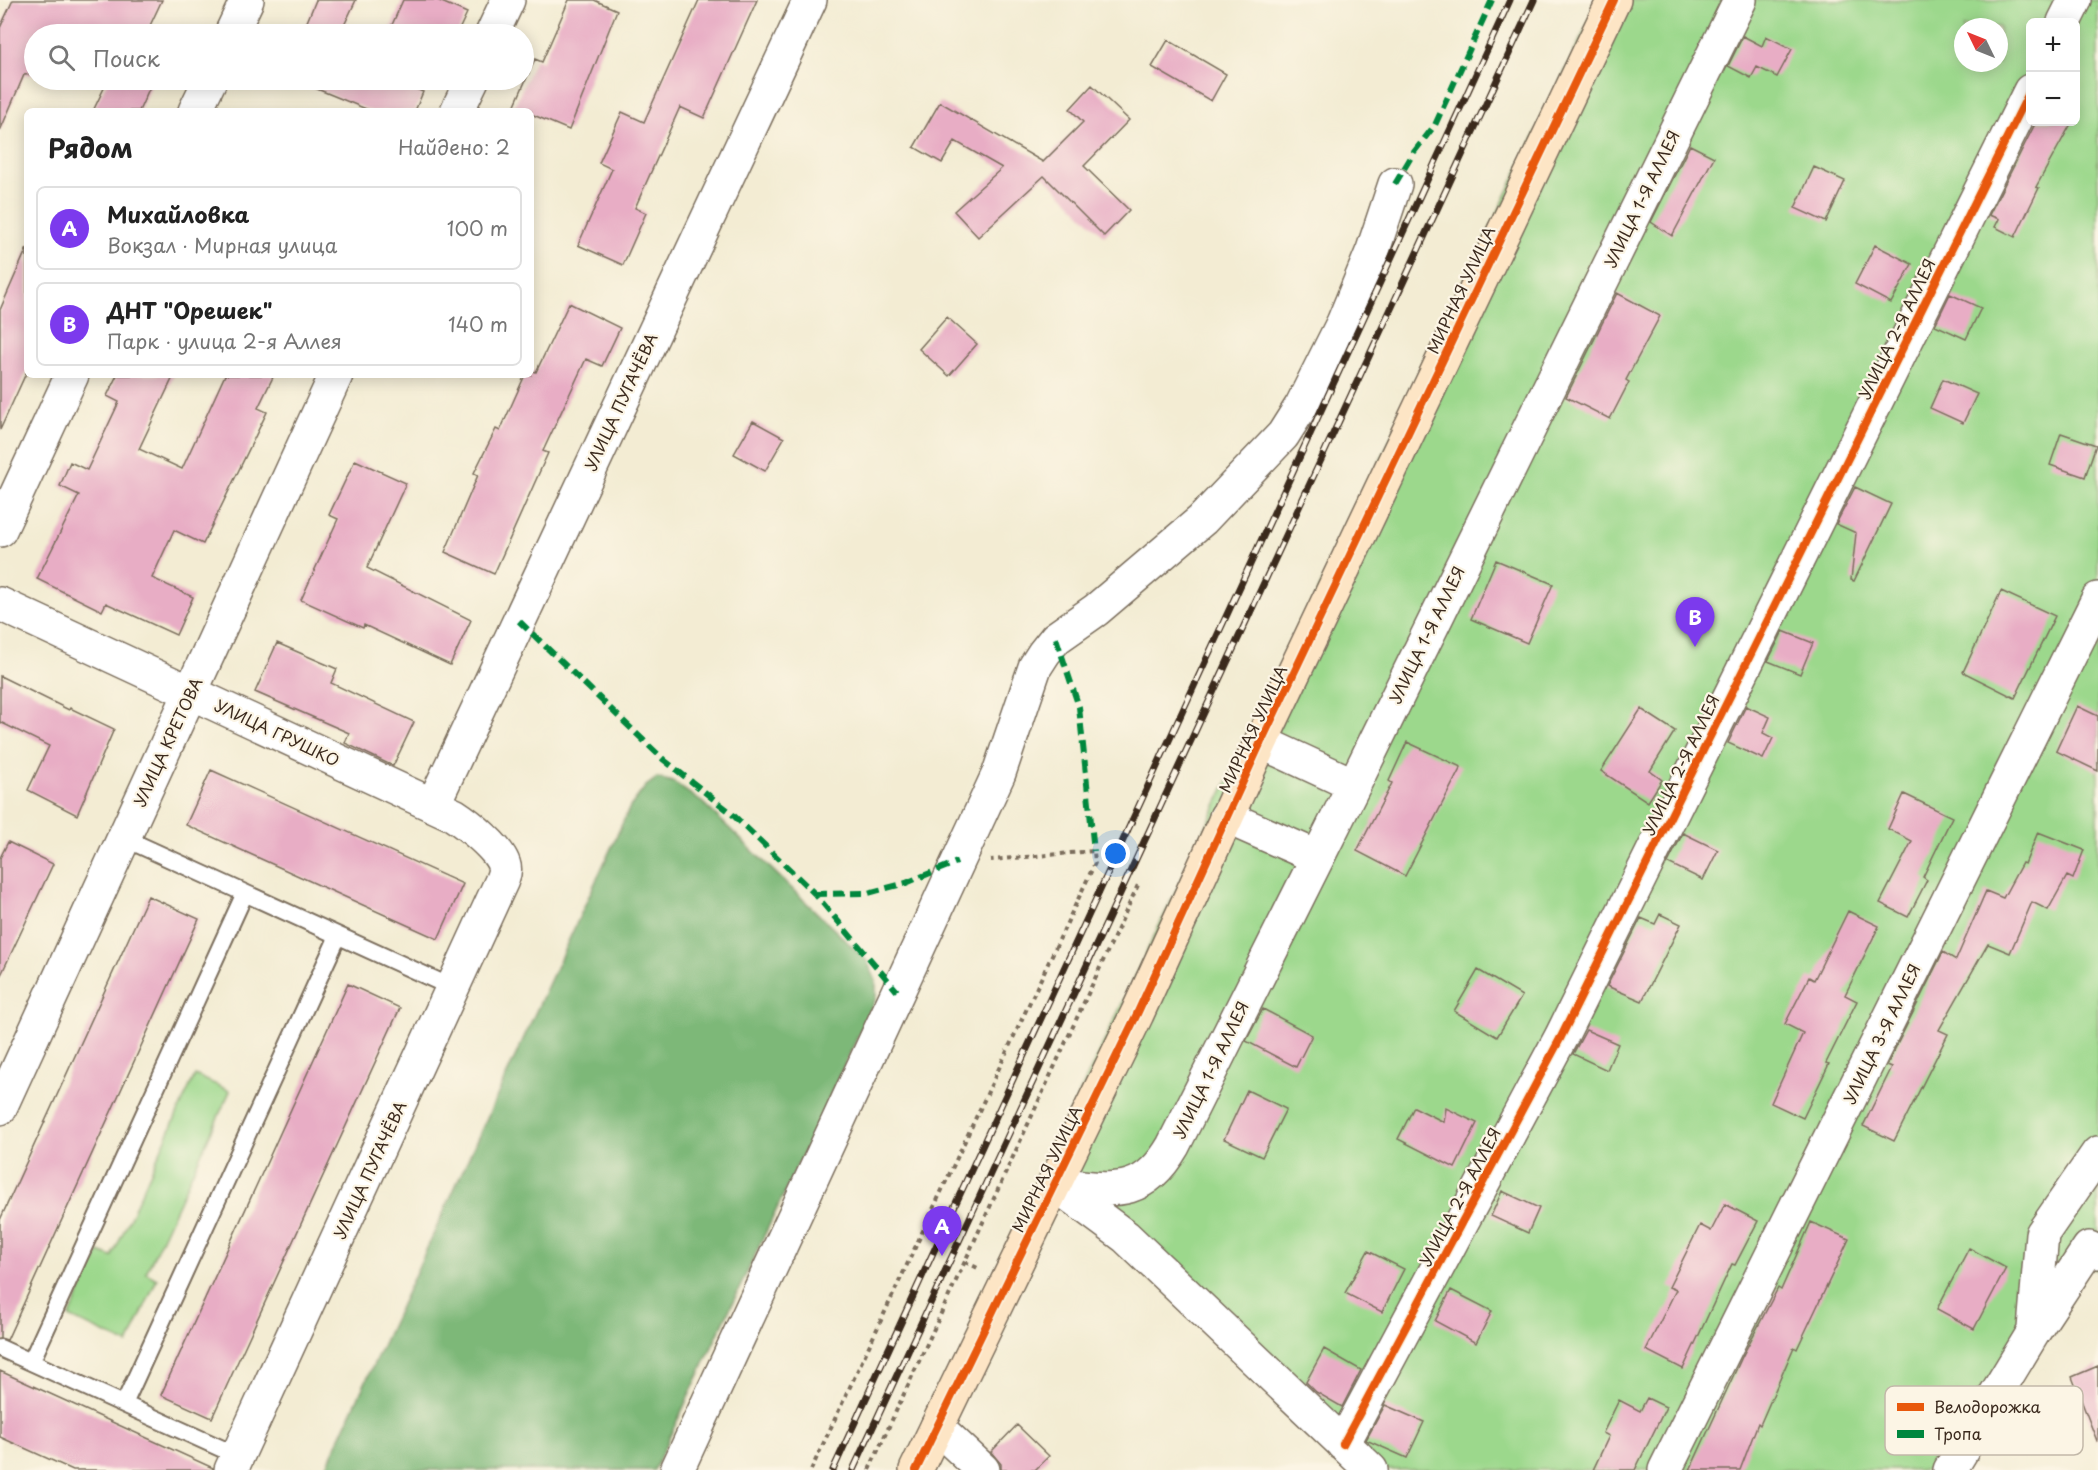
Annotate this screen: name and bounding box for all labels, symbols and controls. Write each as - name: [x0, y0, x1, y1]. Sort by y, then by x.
- north arrow: [1954, 18, 2008, 72]
- map controls: [2026, 18, 2080, 126]
- button: +: [2026, 18, 2080, 72]
- search box: [24, 24, 534, 90]
- icon: search: [45, 41, 78, 74]
- text: Поиск: [93, 41, 160, 74]
- button: −: [2026, 72, 2080, 126]
- street label: УЛИЦА 1-Я АЛЛЕЯ: [1597, 126, 1685, 271]
- text: Рядом: [48, 128, 133, 167]
- text: Найдено: 2: [398, 132, 510, 162]
- text: Михайловка: [107, 197, 249, 230]
- text: A: [62, 213, 77, 243]
- text: 100 m: [447, 213, 508, 243]
- street label: МИРНАЯ УЛИЦА: [1420, 222, 1500, 357]
- text: Вокзал · Мирная улица: [107, 230, 337, 260]
- street label: УЛИЦА 2-Я АЛЛЕЯ: [1852, 254, 1941, 403]
- text: ДНТ "Орешек": [107, 293, 273, 326]
- text: B: [63, 309, 76, 339]
- text: 140 m: [448, 309, 508, 339]
- text: Парк · улица 2-я Аллея: [107, 326, 342, 356]
- street label: УЛИЦА ПУГАЧЁВА: [578, 328, 663, 474]
- street label: УЛИЦА 1-Я АЛЛЕЯ: [1382, 562, 1470, 707]
- pin: B: [1676, 598, 1714, 647]
- street label: МИРНАЯ УЛИЦА: [1212, 661, 1292, 796]
- street label: УЛИЦА КРЕТОВА: [127, 673, 208, 810]
- street label: УЛИЦА 2-Я АЛЛЕЯ: [1636, 690, 1725, 839]
- street label: УЛИЦА ГРУШКО: [211, 693, 344, 772]
- your location: [1101, 839, 1130, 868]
- street label: УЛИЦА 3-Я АЛЛЕЯ: [1837, 959, 1926, 1108]
- street label: УЛИЦА 1-Я АЛЛЕЯ: [1166, 997, 1254, 1142]
- street label: УЛИЦА ПУГАЧЁВА: [327, 1096, 412, 1242]
- street label: МИРНАЯ УЛИЦА: [1005, 1101, 1087, 1236]
- street label: УЛИЦА 2-Я АЛЛЕЯ: [1412, 1123, 1506, 1270]
- pin: A: [922, 1206, 962, 1256]
- legend: [1885, 1386, 2083, 1455]
- text: Велодорожка: [1934, 1394, 2041, 1418]
- text: Тропа: [1934, 1421, 1982, 1445]

